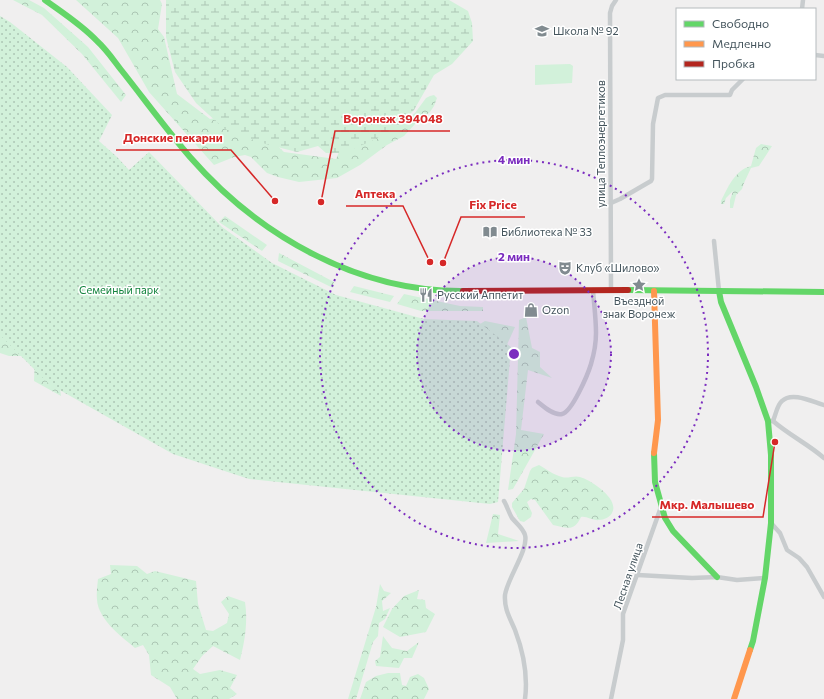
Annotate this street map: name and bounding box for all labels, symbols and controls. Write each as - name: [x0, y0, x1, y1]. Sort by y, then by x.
- legend: [676, 8, 816, 80]
- text: Свободно: [712, 16, 769, 30]
- school or university icon: Школа № 92: [534, 23, 550, 39]
- place label: Школа № 92: [553, 24, 619, 37]
- text: Медленно: [712, 36, 771, 50]
- text: Пробка: [712, 56, 755, 70]
- street label: улица Теплоэнергетиков: [594, 80, 607, 208]
- callout: Воронеж 394048: [335, 107, 450, 131]
- text: Воронеж 394048: [343, 111, 443, 125]
- callout: Донские пекарни: [116, 126, 231, 150]
- text: Донские пекарни: [123, 130, 223, 144]
- text: 4 мин: [498, 152, 530, 166]
- callout: Аптека: [346, 182, 403, 206]
- text: Аптека: [355, 186, 395, 200]
- callout: Fix Price: [461, 193, 525, 217]
- text: Fix Price: [469, 197, 517, 211]
- library icon: Библиотека № 33: [482, 224, 498, 240]
- place label: Библиотека № 33: [501, 225, 592, 238]
- text: 2 мин: [498, 249, 530, 263]
- theatre icon: Клуб «Шилово»: [557, 260, 573, 276]
- place label: Клуб «Шилово»: [576, 261, 660, 274]
- place icon: Въездной знак Воронеж: [631, 277, 647, 293]
- park label: Семейный парк: [79, 283, 159, 296]
- restaurant icon: Русский Аппетит: [418, 287, 434, 303]
- place label: Русский Аппетит: [437, 288, 523, 301]
- place label: Въездной знак Воронеж: [603, 294, 676, 320]
- shop icon: Ozon: [523, 302, 539, 318]
- place label: Ozon: [542, 303, 569, 316]
- centre of rings: [507, 347, 521, 361]
- callout: Мкр. Малышево: [652, 493, 763, 517]
- text: Мкр. Малышево: [659, 497, 755, 511]
- street label: Лесная улица: [610, 541, 645, 611]

